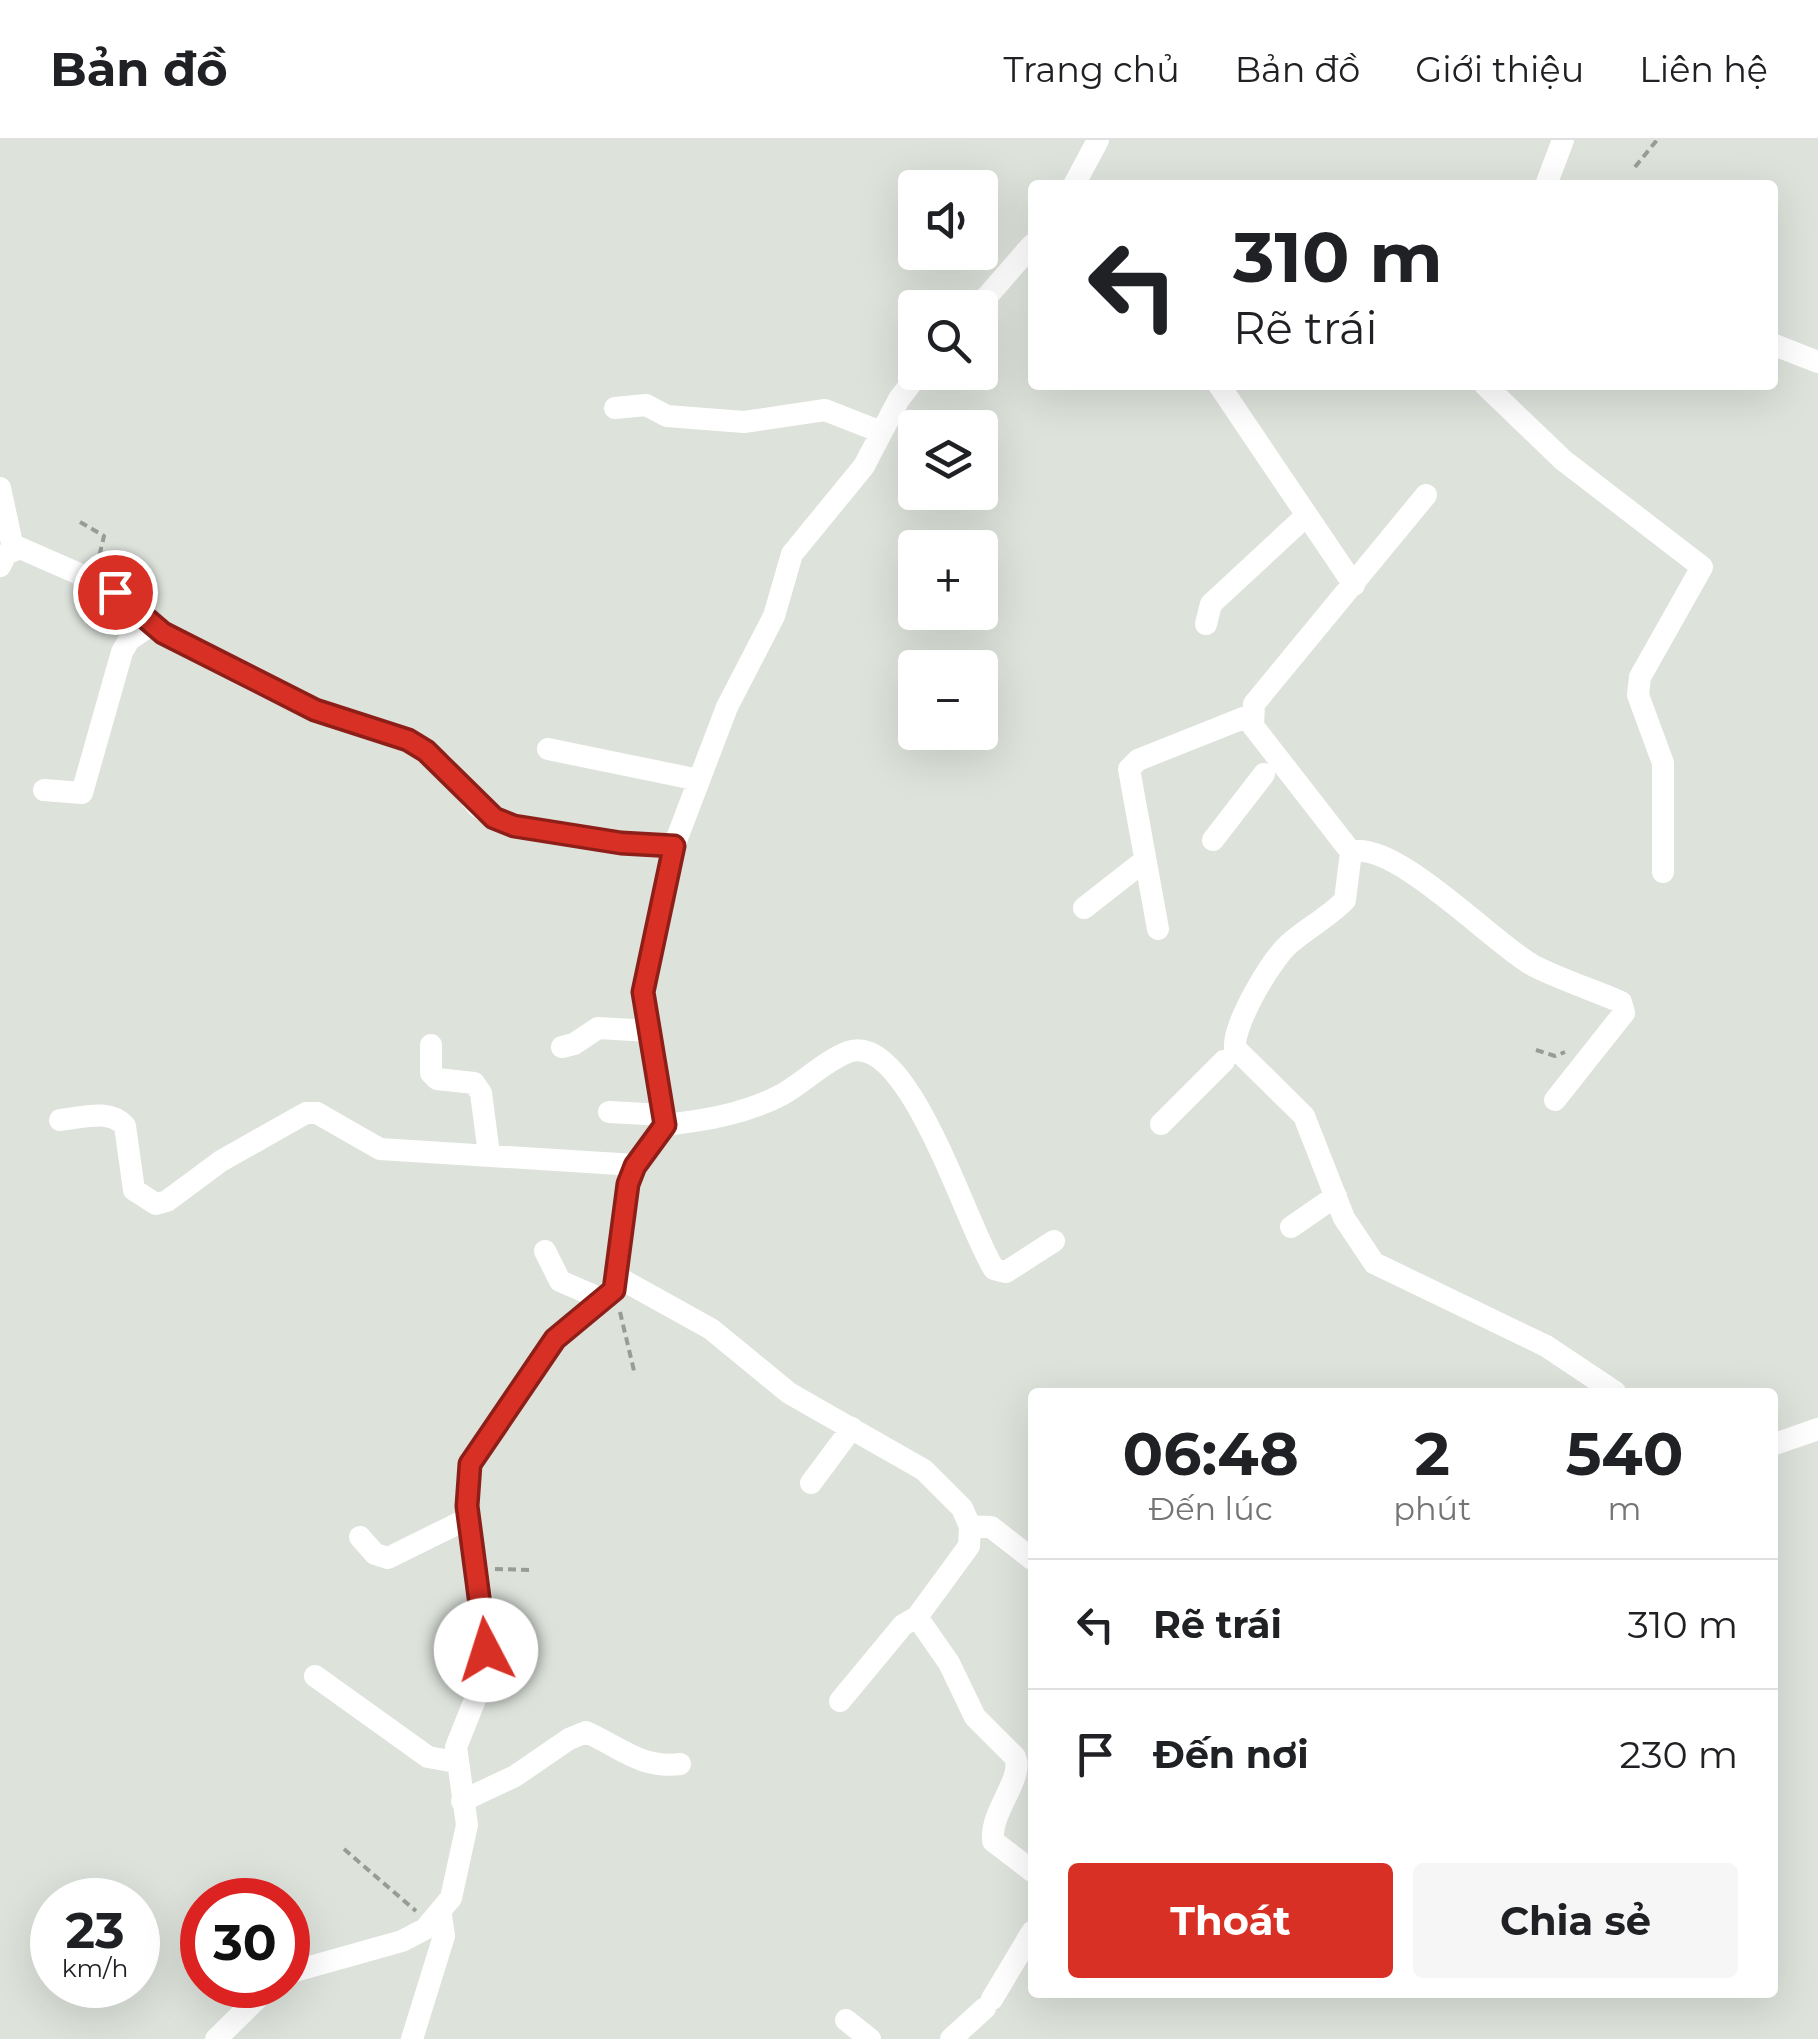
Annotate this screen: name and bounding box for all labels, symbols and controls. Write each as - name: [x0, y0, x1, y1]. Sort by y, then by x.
- text: Bản đồ: [50, 40, 228, 98]
- text: Trang chủ: [1003, 48, 1180, 91]
- text: Bản đồ: [1235, 48, 1360, 91]
- text: Giới thiệu: [1415, 48, 1584, 91]
- text: Liên hệ: [1639, 48, 1768, 91]
- map controls: [898, 170, 998, 750]
- button: sound: [898, 170, 998, 270]
- text: 310 m: [1233, 214, 1443, 300]
- icon: left: [1068, 220, 1198, 350]
- button: search: [898, 290, 998, 390]
- text: Rẽ trái: [1233, 300, 1378, 355]
- button: layers: [898, 410, 998, 510]
- button: +: [898, 530, 998, 630]
- pin: [73, 550, 158, 635]
- icon: arrive: [88, 565, 143, 620]
- button: −: [898, 650, 998, 750]
- text: 06:48: [1123, 1417, 1299, 1490]
- text: 2: [1415, 1417, 1450, 1490]
- text: 540: [1566, 1417, 1683, 1490]
- text: Đến lúc: [1149, 1489, 1273, 1528]
- text: phút: [1393, 1489, 1471, 1528]
- text: m: [1608, 1489, 1642, 1528]
- icon: left: [1068, 1597, 1123, 1652]
- position arrow: [434, 1598, 538, 1702]
- text: Rẽ trái: [1153, 1601, 1282, 1648]
- text: 310 m: [1627, 1601, 1738, 1648]
- icon: arrive: [1068, 1727, 1123, 1782]
- text: Đến nơi: [1153, 1731, 1309, 1778]
- text: 230 m: [1620, 1731, 1738, 1778]
- button: Thoát: [1068, 1863, 1393, 1978]
- button: Chia sẻ: [1413, 1863, 1738, 1978]
- speed limit sign: 30: [180, 1878, 310, 2008]
- text: 23: [65, 1900, 125, 1961]
- text: km/h: [62, 1953, 128, 1983]

